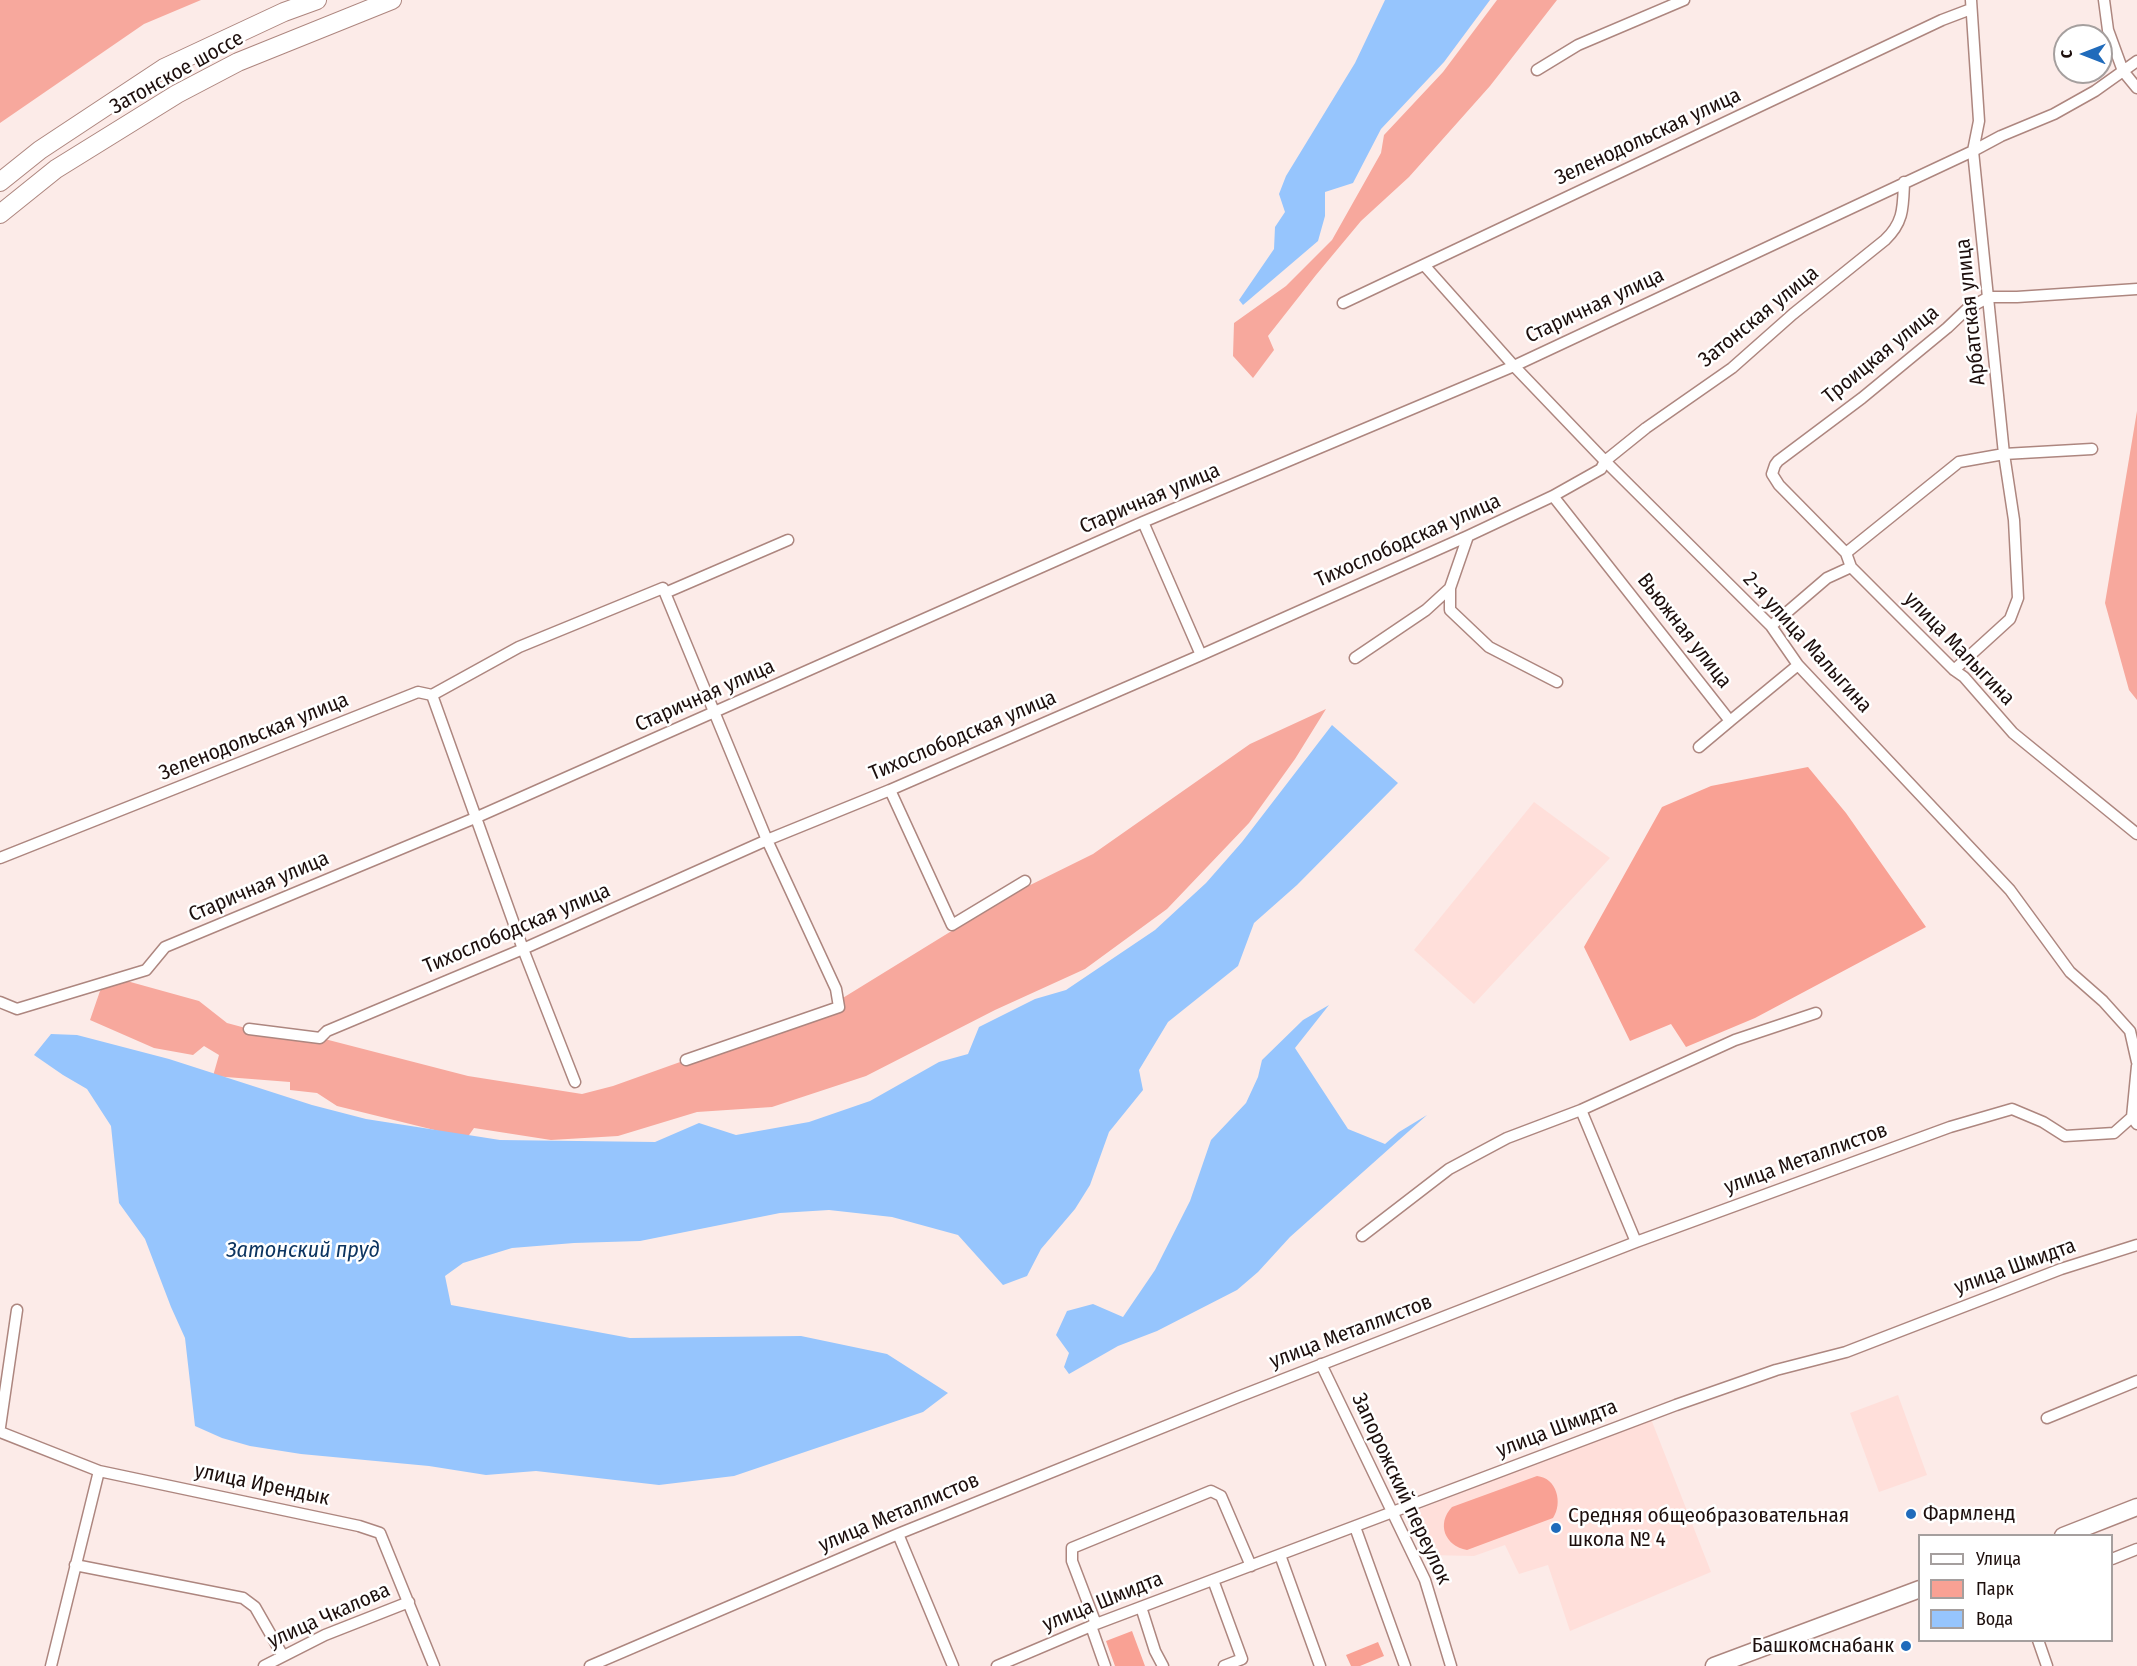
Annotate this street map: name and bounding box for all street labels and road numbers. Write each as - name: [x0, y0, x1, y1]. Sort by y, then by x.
- street label: Затонское шоссе: [106, 26, 248, 120]
- street label: Зеленодольская улица: [1551, 83, 1745, 191]
- street label: Арбатская улица: [1951, 237, 1991, 387]
- street label: Затонская улица: [1694, 261, 1824, 373]
- street label: Старичная улица: [1522, 263, 1668, 349]
- street label: Троицкая улица: [1818, 300, 1944, 410]
- street label: Старичная улица: [1076, 458, 1224, 540]
- street label: Тихослободская улица: [1311, 489, 1505, 593]
- street label: 2-я улица Малыгина: [1737, 568, 1877, 718]
- street label: Вьюжная улица: [1631, 569, 1737, 693]
- street label: улица Малыгина: [1898, 587, 2020, 711]
- street label: Старичная улица: [631, 654, 779, 738]
- street label: Тихослободская улица: [866, 685, 1060, 787]
- street label: Зеленодольская улица: [156, 687, 352, 787]
- street label: Старичная улица: [185, 846, 333, 928]
- street label: Тихослободская улица: [420, 878, 614, 980]
- street label: улица Металлистов: [1721, 1118, 1891, 1200]
- street label: улица Шмидта: [1951, 1233, 2079, 1301]
- street label: улица Металлистов: [1266, 1289, 1436, 1375]
- street label: Запорожский переулок: [1346, 1389, 1456, 1589]
- street label: улица Шмидта: [1493, 1394, 1621, 1464]
- street label: улица Ирендык: [192, 1458, 332, 1512]
- street label: улица Металлистов: [815, 1468, 983, 1558]
- street label: улица Шмидта: [1039, 1566, 1167, 1638]
- street label: улица Чкалова: [264, 1578, 394, 1654]

